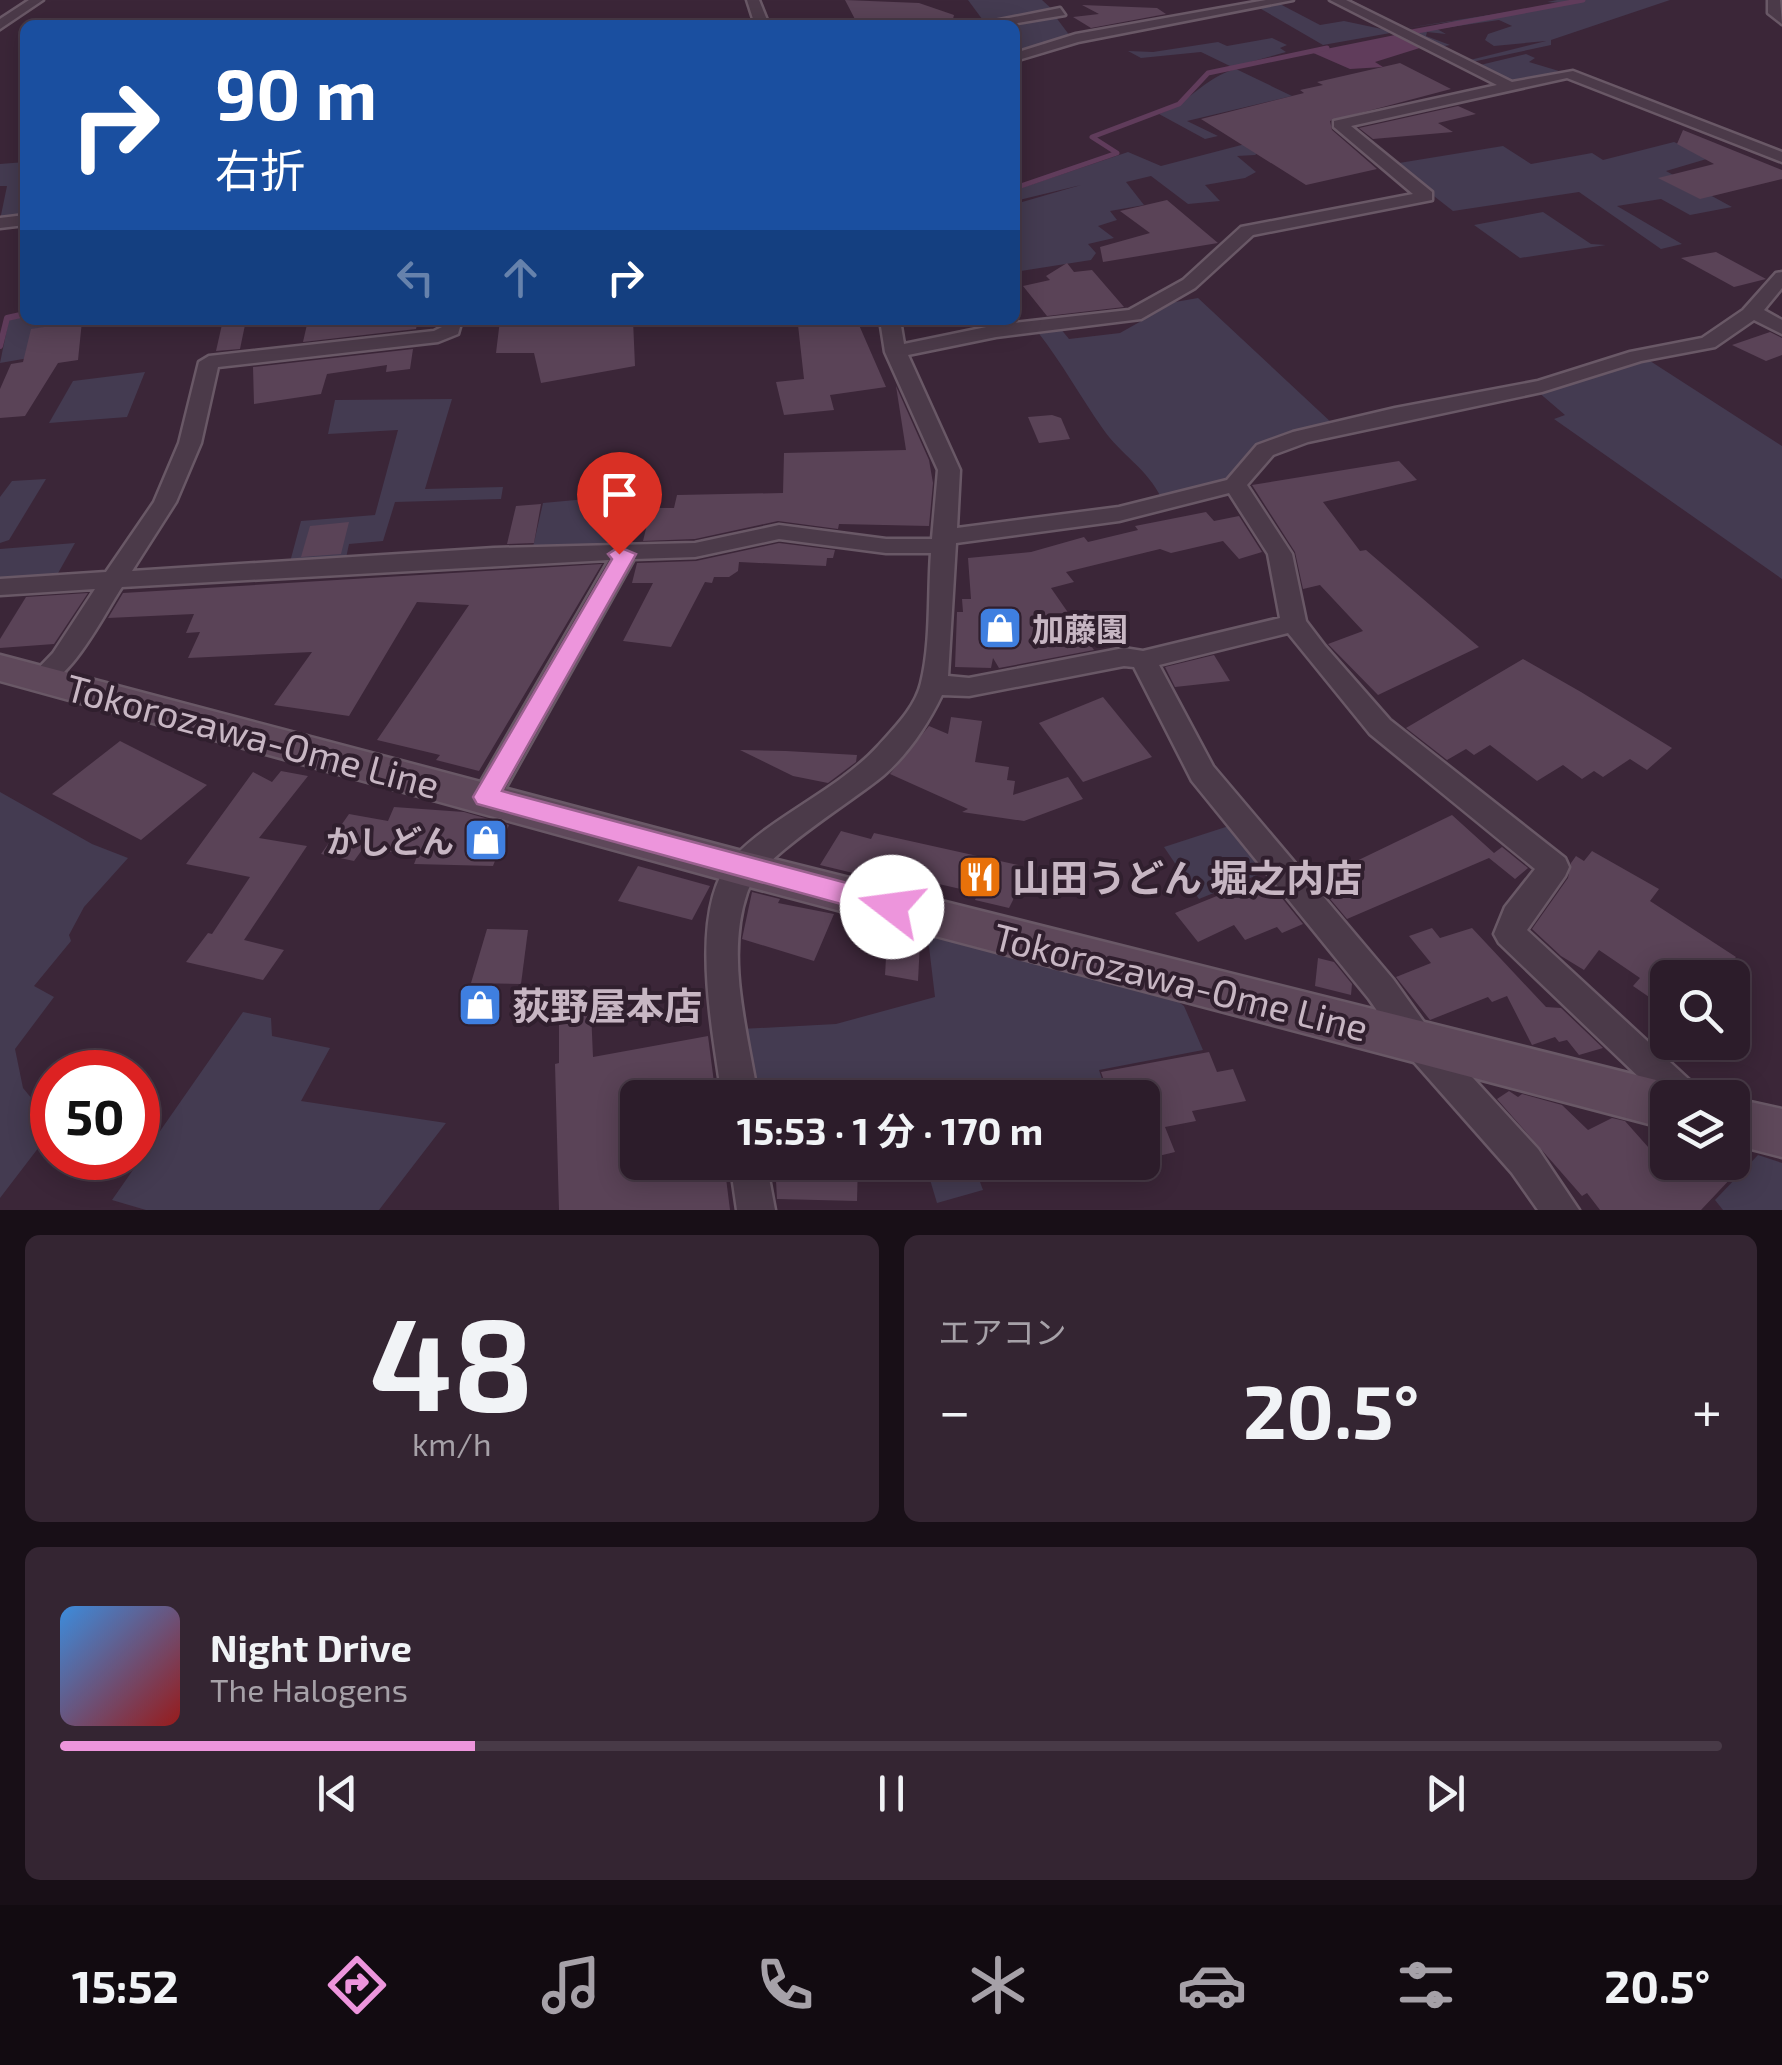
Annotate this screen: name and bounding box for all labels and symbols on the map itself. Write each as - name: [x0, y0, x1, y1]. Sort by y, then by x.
- pin: [577, 452, 662, 555]
- shop icon: 加藤園: [977, 605, 1023, 651]
- place label: 加藤園: [1032, 609, 1128, 647]
- street label: Tokorozawa-Ome Line: [61, 663, 445, 807]
- shop icon: かしどん: [463, 817, 509, 863]
- place label: かしどん: [326, 821, 454, 859]
- restaurant icon: 山田うどん 堀之内店: [957, 854, 1003, 900]
- place label: 山田うどん 堀之内店: [1012, 854, 1362, 900]
- position arrow: [840, 855, 944, 959]
- street label: Tokorozawa-Ome Line: [989, 912, 1373, 1050]
- shop icon: 荻野屋本店: [457, 982, 503, 1028]
- place label: 荻野屋本店: [512, 982, 702, 1028]
- speed limit sign: 50: [30, 1050, 160, 1180]

